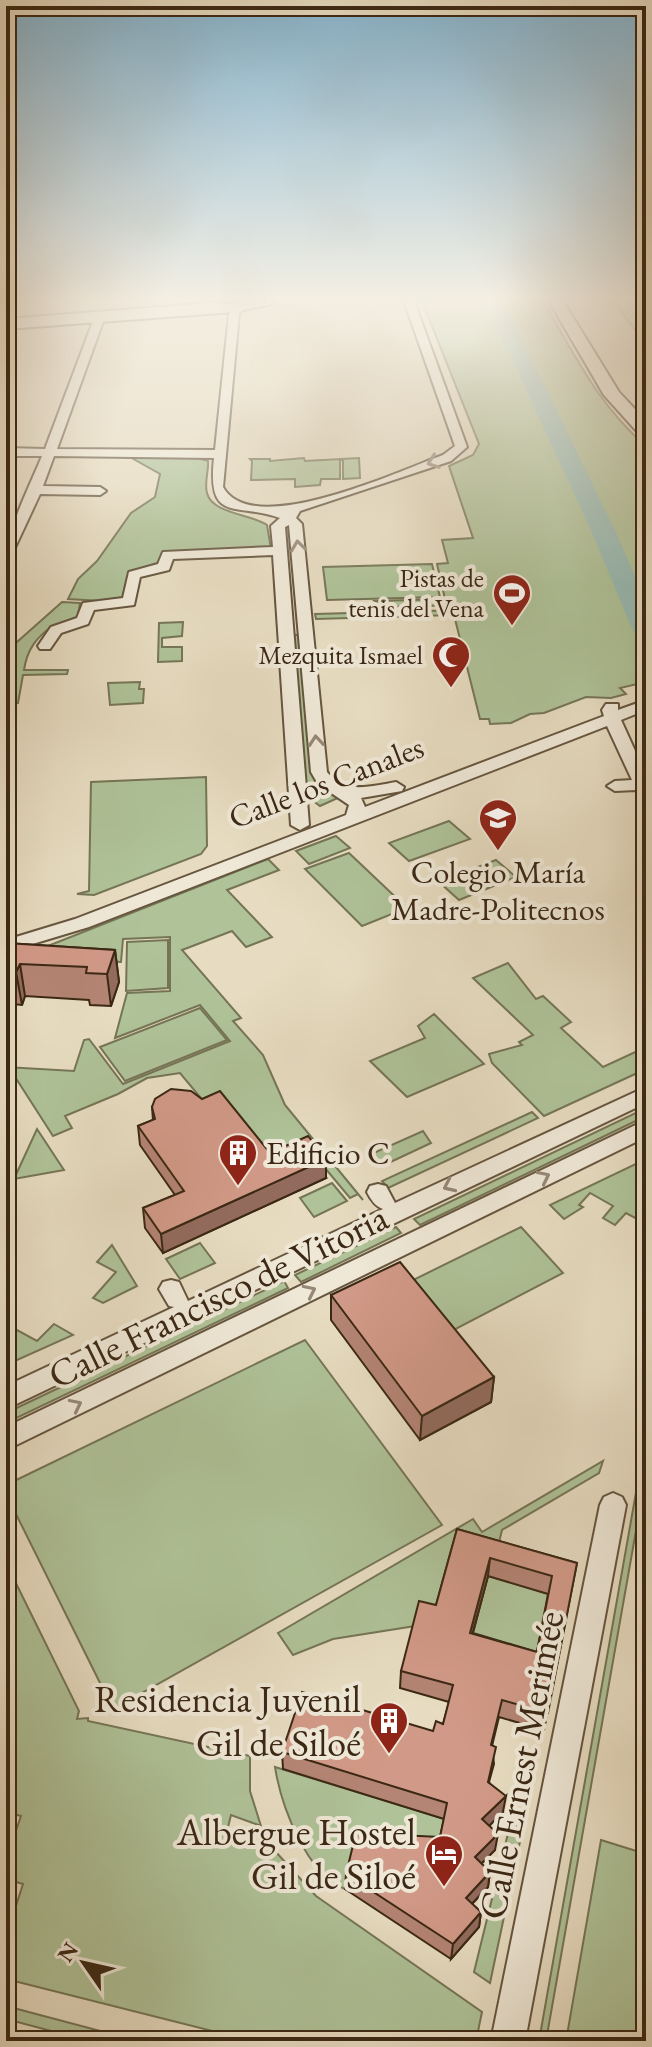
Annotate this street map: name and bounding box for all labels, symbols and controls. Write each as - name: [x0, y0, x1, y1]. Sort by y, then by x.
- one-way arrow: [427, 452, 441, 469]
- one-way arrow: [290, 539, 307, 553]
- place label: Pistas de tenis del Vena: [348, 561, 485, 625]
- sports icon: Pistas de tenis del Vena: [491, 572, 533, 627]
- mosque icon: Mezquita Ismael: [430, 634, 472, 689]
- place label: Mezquita Ismael: [259, 638, 423, 672]
- street label: Calle los Canales: [222, 726, 430, 838]
- one-way arrow: [308, 734, 325, 747]
- school or university icon: Colegio María Madre-Politecnos: [477, 797, 519, 852]
- place label: Colegio María Madre-Politecnos: [391, 851, 605, 930]
- building icon: Edificio C: [217, 1132, 259, 1187]
- place label: Edificio C: [266, 1132, 390, 1174]
- one-way arrow: [535, 1171, 550, 1187]
- one-way arrow: [442, 1176, 457, 1192]
- street label: Calle Francisco de Vitoria: [40, 1192, 396, 1399]
- one-way arrow: [301, 1285, 316, 1301]
- one-way arrow: [68, 1399, 83, 1415]
- street label: Calle Ernest Merimée: [467, 1607, 574, 1923]
- place label: Residencia Juvenil Gil de Siloé: [94, 1674, 361, 1767]
- building icon: Residencia Juvenil Gil de Siloé: [368, 1700, 410, 1755]
- place label: Albergue Hostel Gil de Siloé: [176, 1807, 416, 1900]
- hotel icon: Albergue Hostel Gil de Siloé: [423, 1833, 465, 1888]
- north arrow: [44, 1923, 124, 2003]
- text: N: [51, 1936, 85, 1968]

